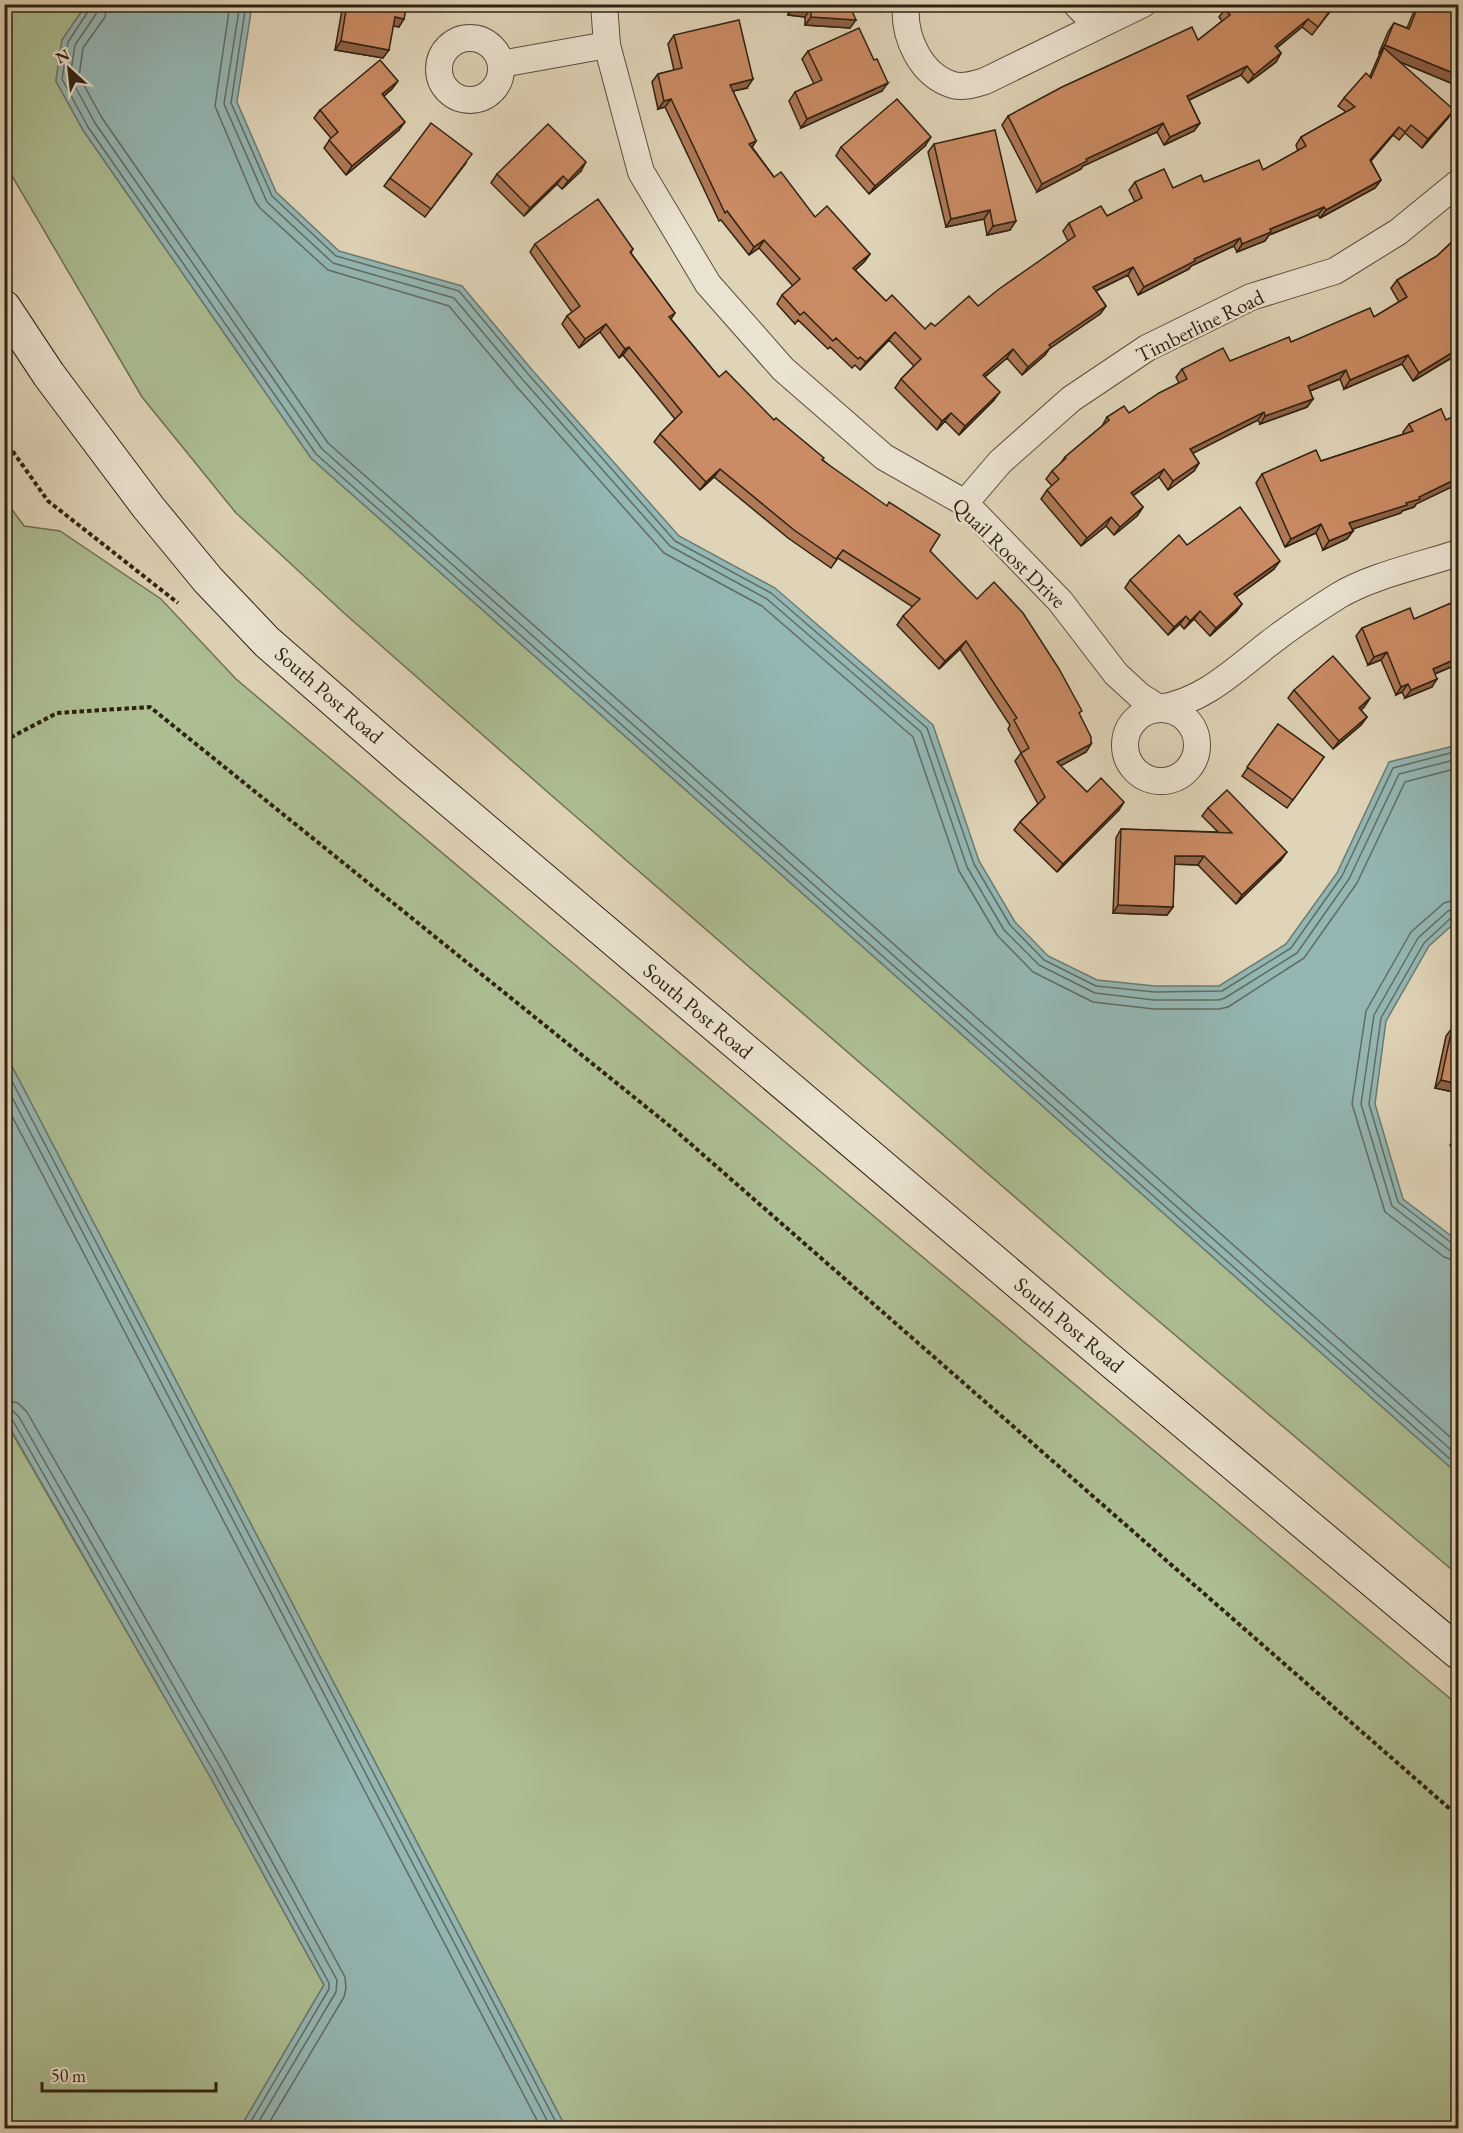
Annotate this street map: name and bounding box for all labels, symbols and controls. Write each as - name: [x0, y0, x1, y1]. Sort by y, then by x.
- north arrow: [39, 39, 99, 99]
- text: N: [52, 44, 73, 68]
- street label: Timberline Road: [1131, 283, 1269, 368]
- street label: Quail Roost Drive: [946, 492, 1072, 614]
- street label: South Post Road: [269, 640, 390, 749]
- street label: South Post Road: [638, 957, 759, 1065]
- street label: South Post Road: [1009, 1271, 1130, 1379]
- scale bar: [42, 2055, 216, 2093]
- text: 50 m: [51, 2064, 86, 2087]

